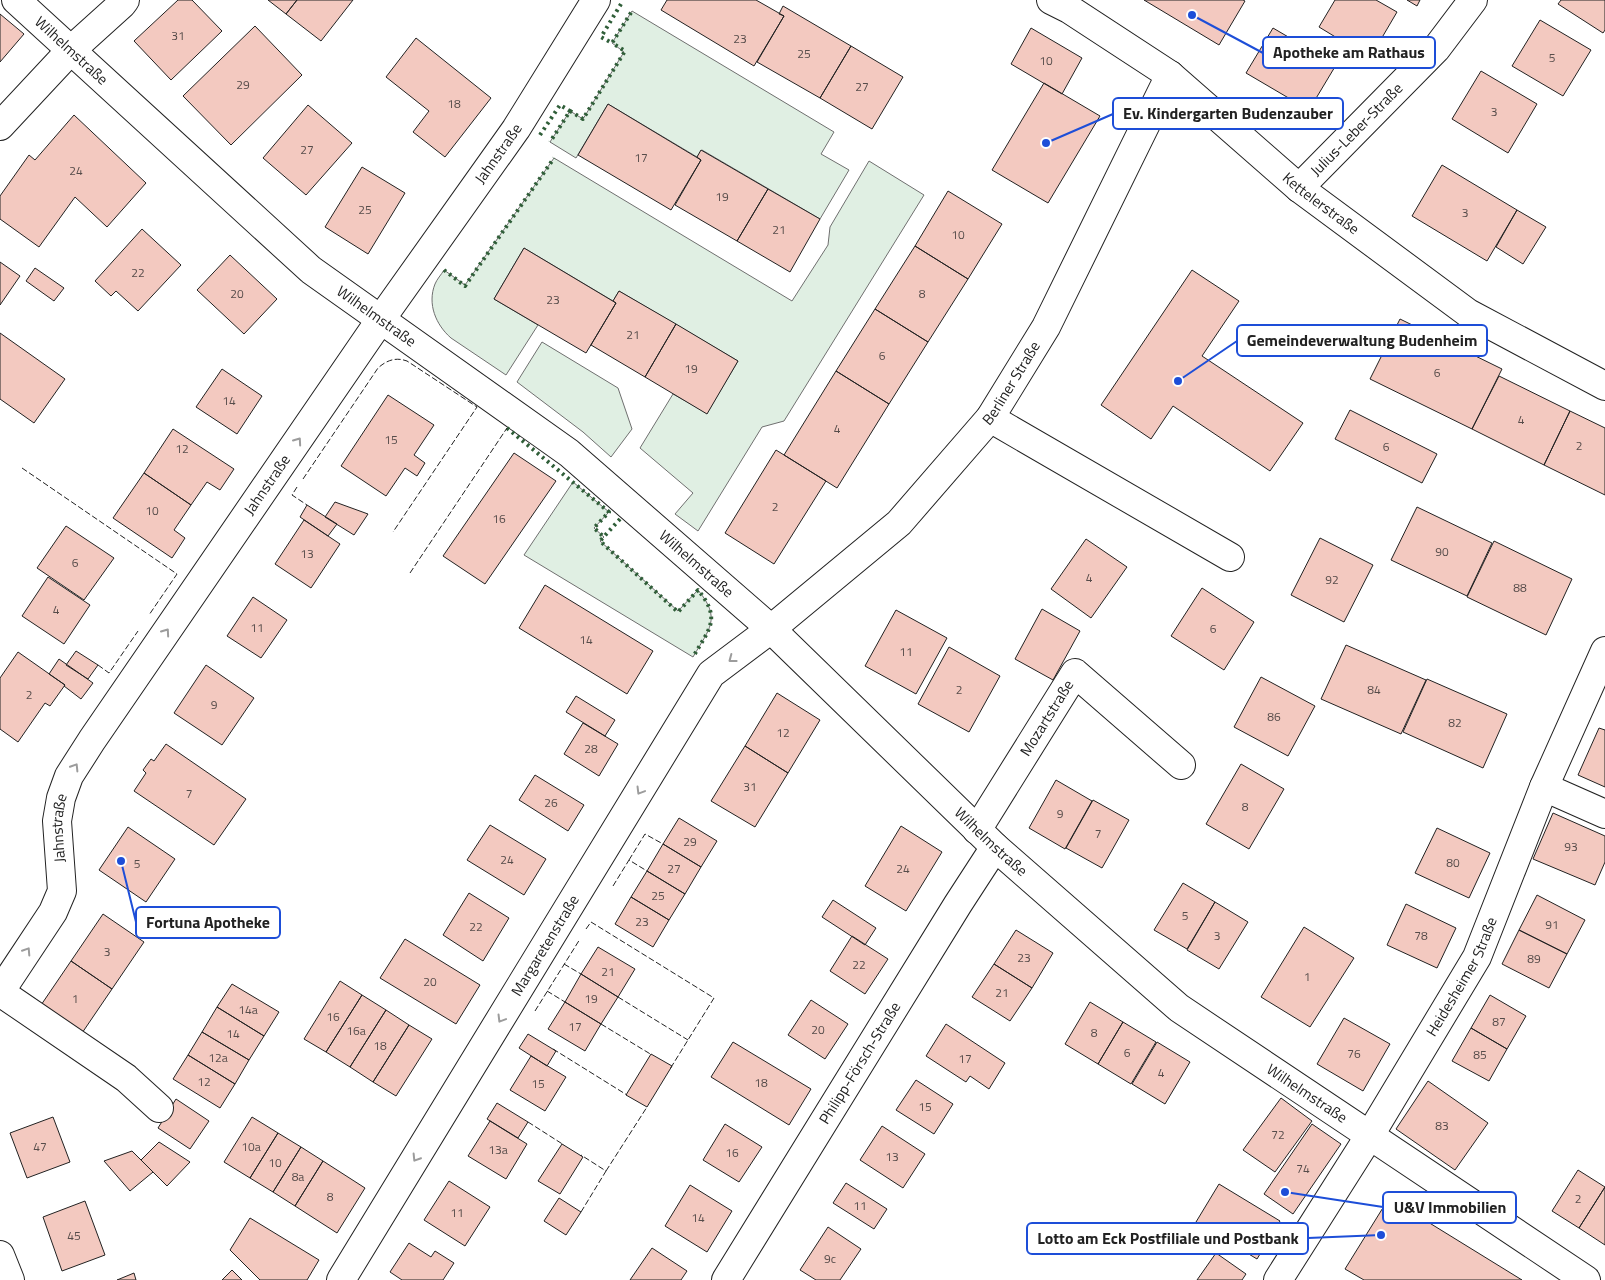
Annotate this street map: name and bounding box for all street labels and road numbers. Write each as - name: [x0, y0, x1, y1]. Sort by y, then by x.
- street label: Wilhelmstraße: [30, 10, 114, 90]
- street label: Julius-Leber-Straße: [1305, 77, 1408, 181]
- street label: Jahnstraße: [469, 119, 528, 188]
- street label: Kettelerstraße: [1277, 166, 1364, 240]
- street label: Wilhelmstraße: [332, 280, 421, 352]
- street label: Berliner Straße: [977, 336, 1046, 430]
- street label: Jahnstraße: [238, 450, 296, 520]
- street label: Wilhelmstraße: [654, 524, 739, 603]
- street label: Mozartstraße: [1014, 675, 1079, 760]
- street label: Jahnstraße: [45, 790, 73, 863]
- street label: Wilhelmstraße: [949, 801, 1033, 881]
- street label: Margaretenstraße: [505, 890, 585, 1000]
- street label: Heidesheimer Straße: [1420, 913, 1503, 1041]
- street label: Philipp-Försch-Straße: [813, 997, 906, 1128]
- street label: Wilhelmstraße: [1262, 1058, 1352, 1128]

